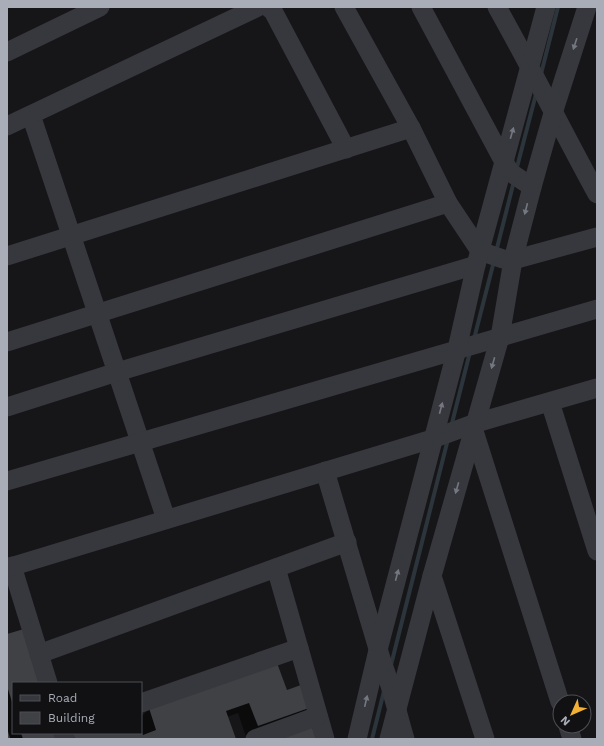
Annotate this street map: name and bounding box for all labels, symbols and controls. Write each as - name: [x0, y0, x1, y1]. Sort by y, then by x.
- one-way arrow: [572, 38, 578, 50]
- one-way arrow: [509, 127, 515, 139]
- one-way arrow: [523, 203, 529, 215]
- one-way arrow: [490, 357, 496, 369]
- one-way arrow: [438, 402, 444, 415]
- one-way arrow: [454, 482, 460, 494]
- one-way arrow: [394, 568, 400, 580]
- legend: [12, 682, 142, 734]
- text: Road: [48, 691, 77, 705]
- north arrow: [552, 694, 592, 734]
- one-way arrow: [364, 695, 370, 707]
- text: Building: [48, 711, 95, 725]
- text: N: [558, 713, 573, 728]

